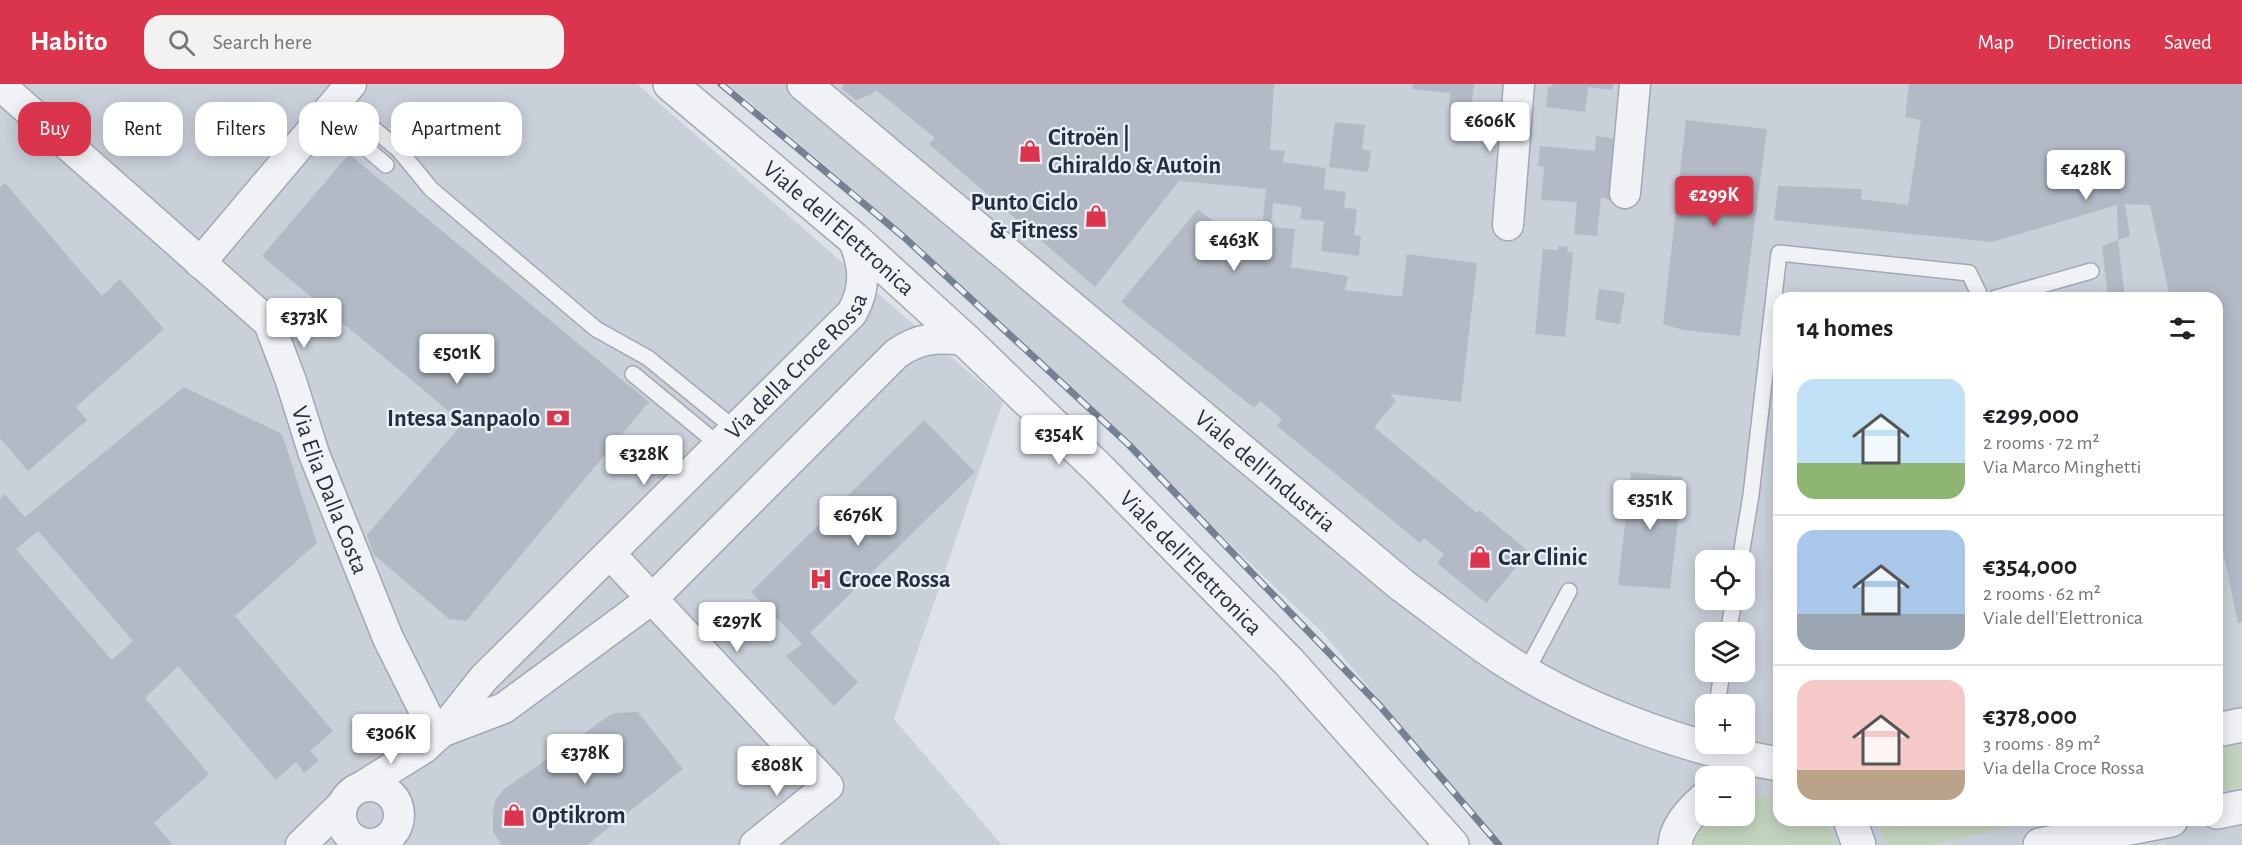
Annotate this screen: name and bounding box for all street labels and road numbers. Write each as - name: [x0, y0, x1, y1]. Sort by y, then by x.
- street label: Viale dell'Elettronica: [758, 157, 919, 301]
- street label: Via della Croce Rossa: [721, 291, 872, 444]
- street label: Via Elia Dalla Costa: [287, 403, 372, 578]
- street label: Viale dell'Industria: [1190, 406, 1340, 537]
- street label: Viale dell'Elettronica: [1114, 486, 1266, 640]

